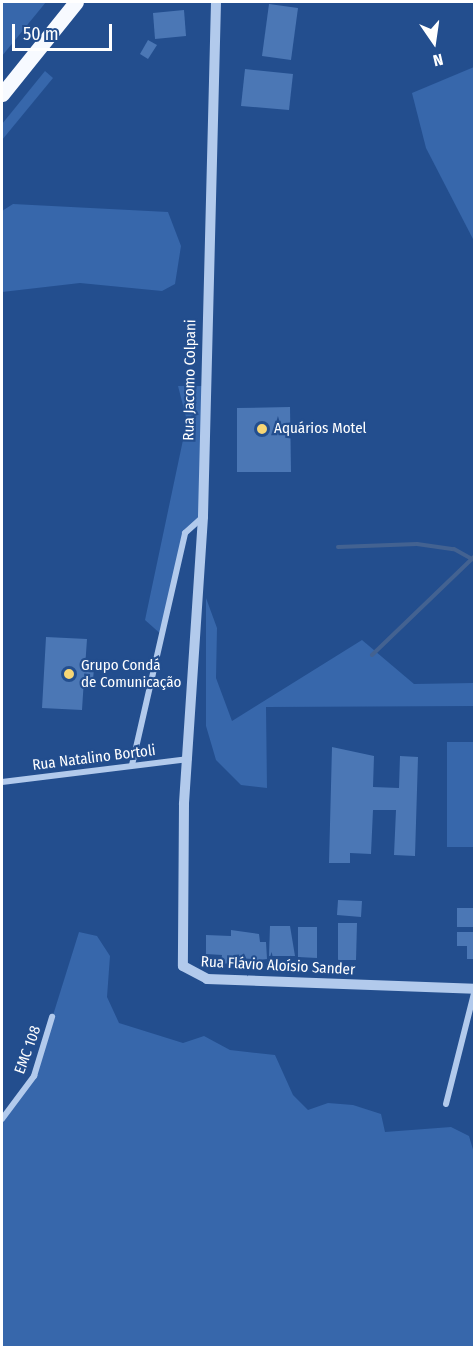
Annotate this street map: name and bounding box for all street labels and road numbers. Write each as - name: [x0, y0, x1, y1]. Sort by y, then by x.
- street label: Rua Jacomo Colpani: [180, 319, 200, 441]
- street label: Rua Natalino Bortoli: [31, 742, 157, 774]
- street label: Rua Flávio Aloísio Sander: [200, 953, 356, 979]
- street label: EMC 108: [11, 1023, 45, 1077]

